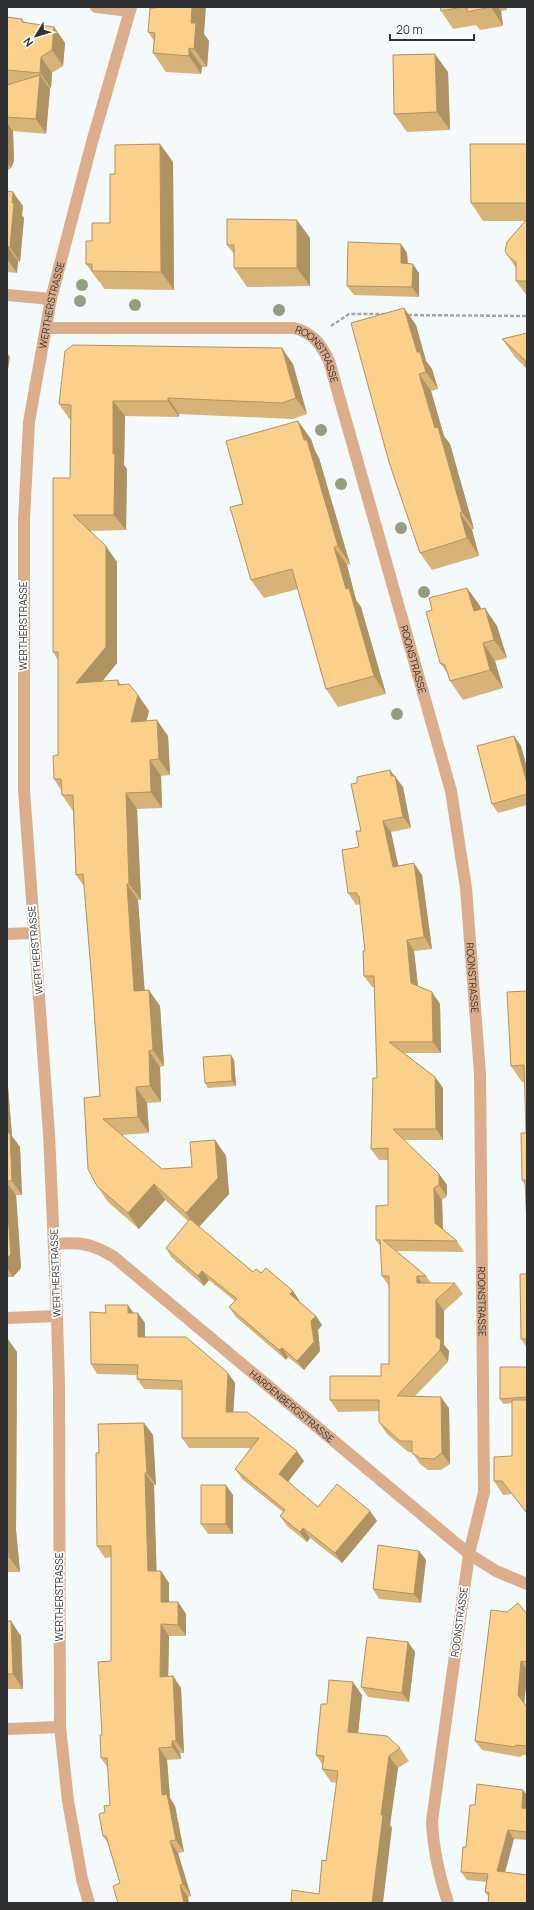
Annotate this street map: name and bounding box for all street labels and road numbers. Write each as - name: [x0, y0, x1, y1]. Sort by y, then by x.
- street label: WERTHERSTRASSE: [35, 260, 68, 350]
- street label: ROONSTRASSE: [293, 322, 342, 385]
- street label: WERTHERSTRASSE: [16, 581, 30, 670]
- street label: ROONSTRASSE: [397, 623, 430, 695]
- street label: WERTHERSTRASSE: [24, 905, 46, 995]
- street label: ROONSTRASSE: [463, 942, 482, 1014]
- street label: WERTHERSTRASSE: [46, 1228, 64, 1318]
- street label: ROONSTRASSE: [475, 1266, 490, 1337]
- street label: HARDENBERGSTRASSE: [247, 1366, 338, 1446]
- street label: WERTHERSTRASSE: [52, 1552, 66, 1641]
- street label: ROONSTRASSE: [447, 1586, 471, 1658]

